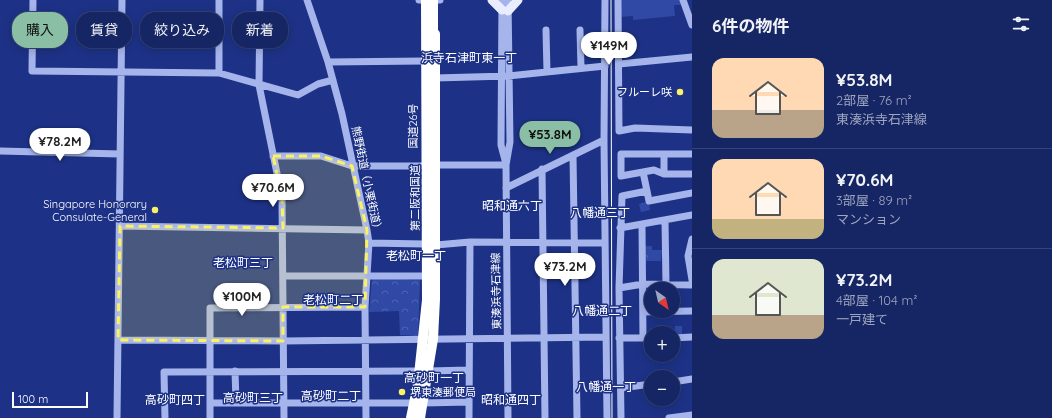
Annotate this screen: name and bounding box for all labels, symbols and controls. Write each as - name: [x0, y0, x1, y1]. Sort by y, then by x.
- chip: 購入: [12, 12, 68, 48]
- chip: 賃貸: [76, 12, 132, 48]
- chip: 絞り込み: [140, 12, 224, 48]
- chip: 新着: [232, 12, 288, 48]
- icon: filters: [1010, 13, 1032, 35]
- text: 6件の物件: [712, 15, 789, 36]
- pin: ¥149M: [581, 32, 637, 66]
- text: ¥149M: [590, 37, 628, 53]
- district label: 浜寺石津町東一丁: [421, 50, 517, 65]
- text: ¥53.8M: [836, 69, 893, 90]
- icon: home: [744, 74, 792, 122]
- place label: フルーレ咲: [617, 85, 672, 99]
- marker: フルーレ咲: [675, 87, 685, 97]
- text: 2部屋 · 76 m²: [836, 92, 912, 108]
- street label: 国道26号: [406, 103, 420, 149]
- text: 東湊浜寺石津線: [836, 111, 927, 127]
- pin: ¥53.8M: [517, 121, 583, 155]
- street label: 熊野街道（小栗街道）: [349, 125, 385, 235]
- text: ¥53.8M: [528, 126, 572, 142]
- pin: ¥78.2M: [27, 128, 93, 162]
- text: ¥78.2M: [38, 133, 82, 149]
- street label: 第二阪和国道: [408, 165, 422, 231]
- text: ¥70.6M: [836, 169, 893, 190]
- pin: ¥70.6M: [240, 174, 306, 208]
- icon: home: [744, 175, 792, 223]
- text: ¥70.6M: [251, 179, 295, 195]
- text: 3部屋 · 89 m²: [836, 192, 912, 208]
- place label: Singapore Honorary Consulate-General: [43, 197, 147, 224]
- district label: 昭和通六丁: [482, 198, 542, 213]
- marker: Singapore Honorary Consulate-General: [150, 205, 160, 215]
- district label: 八幡通三丁: [570, 205, 630, 220]
- text: マンション: [836, 211, 901, 227]
- district label: 老松町一丁: [386, 248, 446, 263]
- street label: 東湊浜寺石津線: [488, 252, 504, 330]
- pin: ¥73.2M: [532, 253, 598, 287]
- district label: 老松町三丁: [213, 255, 273, 270]
- text: ¥73.2M: [543, 258, 587, 274]
- text: ¥73.2M: [836, 269, 892, 290]
- icon: home: [744, 275, 792, 323]
- north arrow: [644, 282, 680, 318]
- map controls: [644, 282, 680, 406]
- pin: ¥100M: [214, 283, 270, 317]
- text: ¥100M: [222, 288, 262, 304]
- district label: 老松町二丁: [303, 292, 363, 307]
- text: 4部屋 · 104 m²: [836, 292, 917, 308]
- district label: 八幡通二丁: [572, 303, 632, 318]
- text: 一戸建て: [836, 311, 888, 327]
- button: +: [644, 326, 680, 362]
- district label: 高砂町一丁: [404, 370, 464, 385]
- button: −: [644, 370, 680, 406]
- district label: 八幡通一丁: [576, 379, 636, 394]
- place label: 堺東湊郵便局: [410, 385, 476, 399]
- marker: 堺東湊郵便局: [397, 387, 407, 397]
- district label: 高砂町二丁: [301, 388, 361, 403]
- scale bar: [12, 390, 88, 409]
- district label: 高砂町三丁: [223, 390, 283, 405]
- text: 100 m: [18, 392, 48, 406]
- district label: 高砂町四丁: [145, 392, 205, 407]
- district label: 昭和通四丁: [481, 392, 541, 407]

